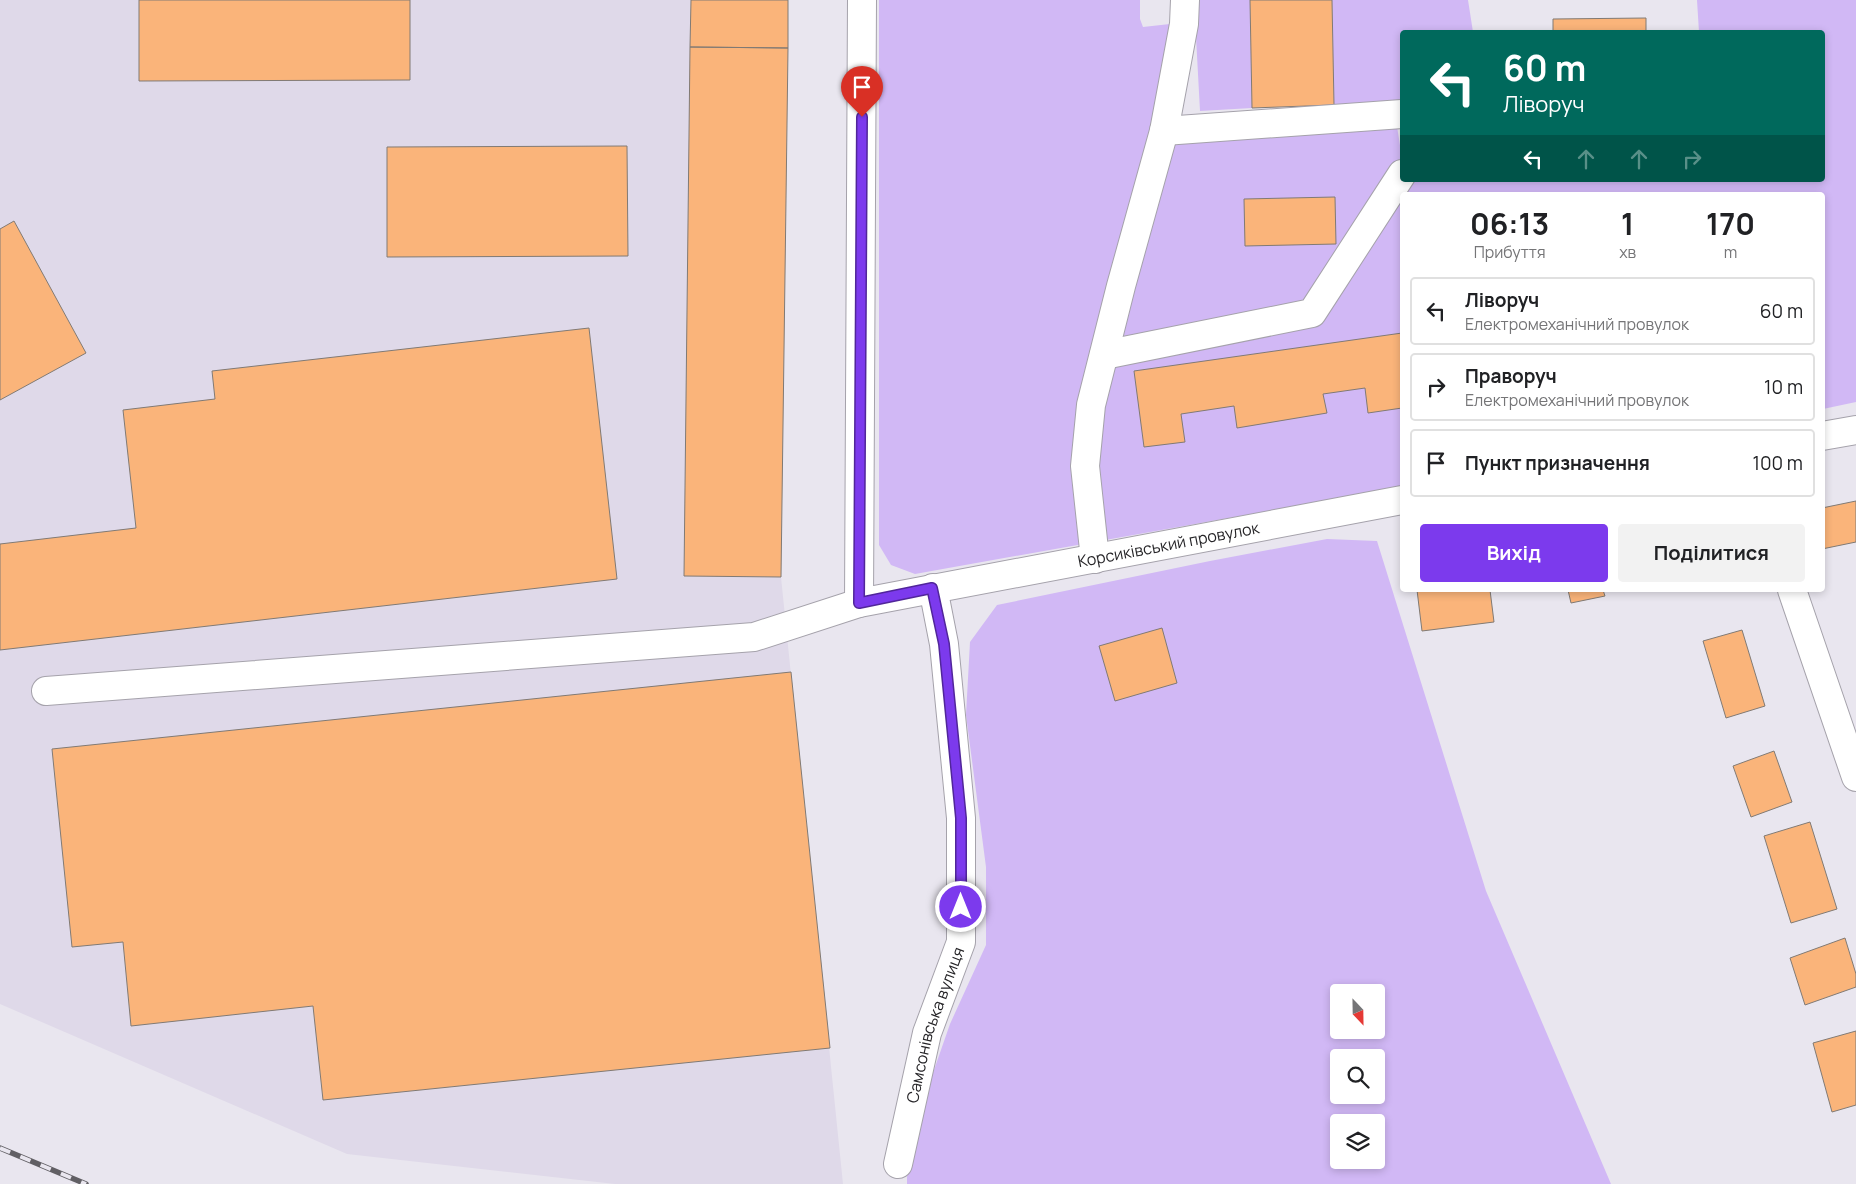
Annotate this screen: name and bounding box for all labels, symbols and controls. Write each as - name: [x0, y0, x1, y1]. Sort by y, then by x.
- text: 60 m: [1503, 44, 1586, 92]
- icon: left: [1420, 50, 1485, 115]
- pin: [841, 66, 883, 117]
- icon: arrive: [848, 73, 876, 101]
- text: Ліворуч: [1503, 89, 1584, 119]
- icon: left: [1519, 145, 1547, 173]
- icon: ahead: [1572, 145, 1600, 173]
- icon: ahead: [1625, 145, 1653, 173]
- icon: right: [1678, 145, 1706, 173]
- text: 06:13: [1470, 203, 1549, 244]
- text: 1: [1621, 203, 1634, 244]
- text: 170: [1706, 203, 1755, 244]
- text: Прибуття: [1474, 241, 1545, 263]
- text: хв: [1619, 241, 1636, 263]
- text: m: [1724, 241, 1737, 263]
- text: Ліворуч: [1465, 287, 1539, 313]
- icon: left: [1422, 297, 1450, 325]
- text: 60 m: [1760, 298, 1803, 324]
- text: Електромеханічний провулок: [1465, 313, 1689, 335]
- text: Праворуч: [1465, 363, 1557, 389]
- icon: right: [1422, 373, 1450, 401]
- text: 10 m: [1764, 374, 1803, 400]
- text: Електромеханічний провулок: [1465, 389, 1689, 411]
- icon: arrive: [1422, 449, 1450, 477]
- text: Пункт призначення: [1465, 450, 1650, 476]
- text: 100 m: [1752, 450, 1803, 476]
- street label: Корсиківський провулок: [1076, 516, 1262, 572]
- button: Вихід: [1420, 524, 1608, 582]
- button: Поділитися: [1618, 524, 1805, 582]
- position arrow: [934, 880, 986, 932]
- street label: Самсонівська вулиця: [901, 944, 969, 1105]
- north arrow: [1330, 984, 1385, 1039]
- map controls: [1330, 984, 1385, 1169]
- button: search: [1330, 1049, 1385, 1104]
- button: layers: [1330, 1114, 1385, 1169]

